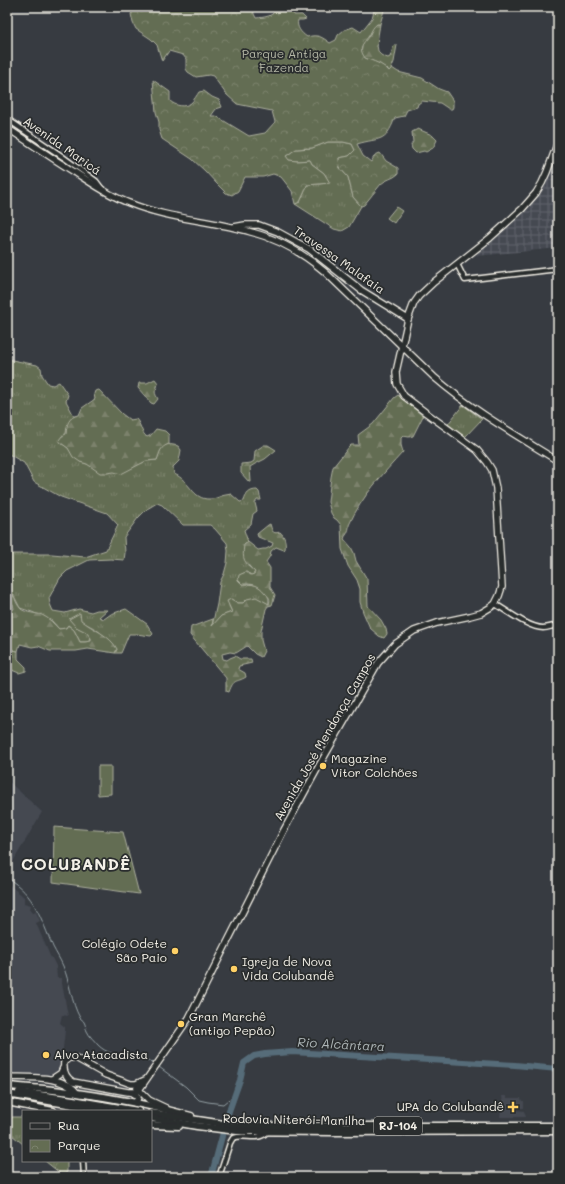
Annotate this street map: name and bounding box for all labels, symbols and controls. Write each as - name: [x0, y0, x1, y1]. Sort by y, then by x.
- park label: Parque Antiga Fazenda: [242, 45, 326, 75]
- street label: Avenida Maricá: [21, 112, 105, 178]
- street label: Travessa Malafaia: [291, 222, 388, 297]
- street label: Avenida José Mendonça Campos: [270, 650, 379, 823]
- place label: Magazine Vitor Colchões: [331, 750, 418, 780]
- marker: Magazine Vitor Colchões: [318, 761, 328, 771]
- district label: COLUBANDÊ: [21, 853, 131, 874]
- place label: Colégio Odete São Paio: [82, 935, 167, 965]
- marker: Colégio Odete São Paio: [170, 946, 180, 956]
- place label: Igreja de Nova Vida Colubandê: [242, 953, 334, 983]
- marker: Igreja de Nova Vida Colubandê: [229, 964, 239, 974]
- place label: Gran Marchê (antigo Pepão): [189, 1008, 275, 1038]
- marker: Gran Marchê (antigo Pepão): [176, 1019, 186, 1029]
- water label: Rio Alcântara: [297, 1033, 385, 1054]
- place label: Alvo Atacadista: [54, 1046, 148, 1062]
- marker: Alvo Atacadista: [41, 1050, 51, 1060]
- place label: UPA do Colubandê: [397, 1098, 504, 1114]
- marker: UPA do Colubandê: [507, 1101, 519, 1113]
- legend: [22, 1110, 152, 1162]
- street label: Rodovia Niterói-Manilha: [223, 1110, 365, 1128]
- text: Rua: [58, 1117, 80, 1133]
- road number: RJ-104: [374, 1117, 422, 1135]
- text: Parque: [58, 1137, 101, 1153]

